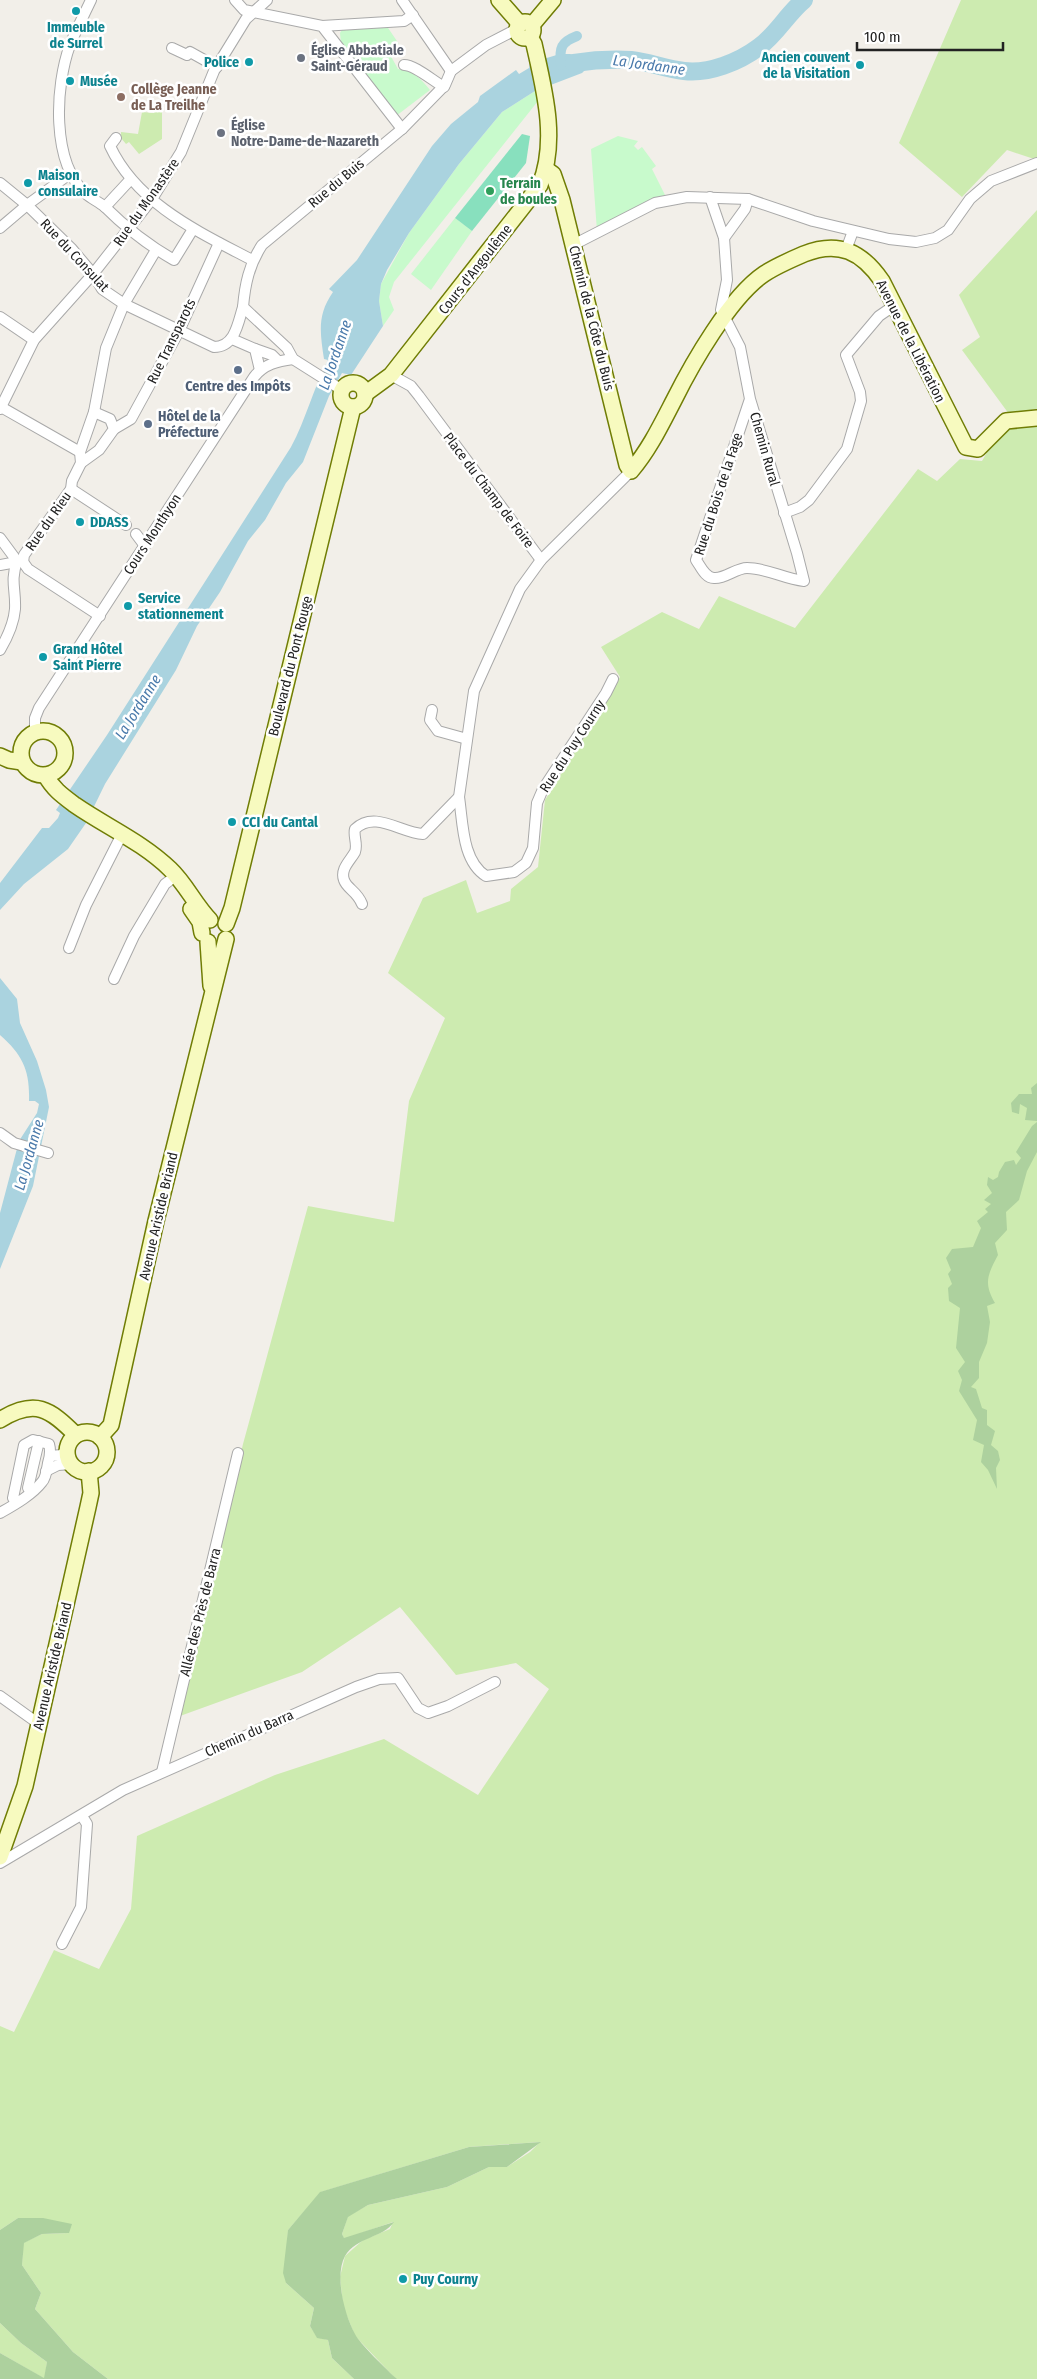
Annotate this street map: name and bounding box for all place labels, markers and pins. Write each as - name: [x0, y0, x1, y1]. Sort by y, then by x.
- marker: Immeuble de Surrel: [70, 5, 82, 17]
- place label: Immeuble de Surrel: [47, 19, 105, 52]
- place label: Église Abbatiale Saint-Géraud: [311, 41, 404, 75]
- place label: Ancien couvent de la Visitation: [761, 49, 851, 82]
- marker: Église Abbatiale Saint-Géraud: [295, 52, 307, 64]
- place label: Police: [204, 54, 239, 71]
- marker: Police: [243, 56, 255, 68]
- marker: Ancien couvent de la Visitation: [854, 59, 866, 71]
- place label: Musée: [80, 73, 118, 90]
- marker: Musée: [64, 75, 76, 87]
- place label: Collège Jeanne de La Treilhe: [131, 81, 217, 114]
- marker: Collège Jeanne de La Treilhe: [115, 91, 127, 103]
- place label: Église Notre-Dame-de-Nazareth: [231, 116, 379, 150]
- marker: Église Notre-Dame-de-Nazareth: [215, 127, 227, 139]
- place label: Maison consulaire: [38, 167, 98, 200]
- place label: Terrain de boules: [500, 175, 557, 208]
- marker: Maison consulaire: [22, 177, 34, 189]
- marker: Terrain de boules: [484, 185, 496, 197]
- marker: Centre des Impôts: [232, 364, 244, 376]
- place label: Centre des Impôts: [185, 378, 291, 395]
- place label: Hôtel de la Préfecture: [158, 408, 221, 441]
- marker: Hôtel de la Préfecture: [142, 418, 154, 430]
- place label: DDASS: [90, 514, 129, 531]
- marker: DDASS: [74, 516, 86, 528]
- place label: Service stationnement: [138, 590, 225, 623]
- marker: Service stationnement: [122, 600, 134, 612]
- place label: Grand Hôtel Saint Pierre: [53, 641, 122, 674]
- marker: Grand Hôtel Saint Pierre: [37, 651, 49, 663]
- place label: CCI du Cantal: [242, 814, 318, 831]
- marker: CCI du Cantal: [226, 816, 238, 828]
- place label: Puy Courny: [413, 2271, 478, 2288]
- marker: Puy Courny: [397, 2273, 409, 2285]

